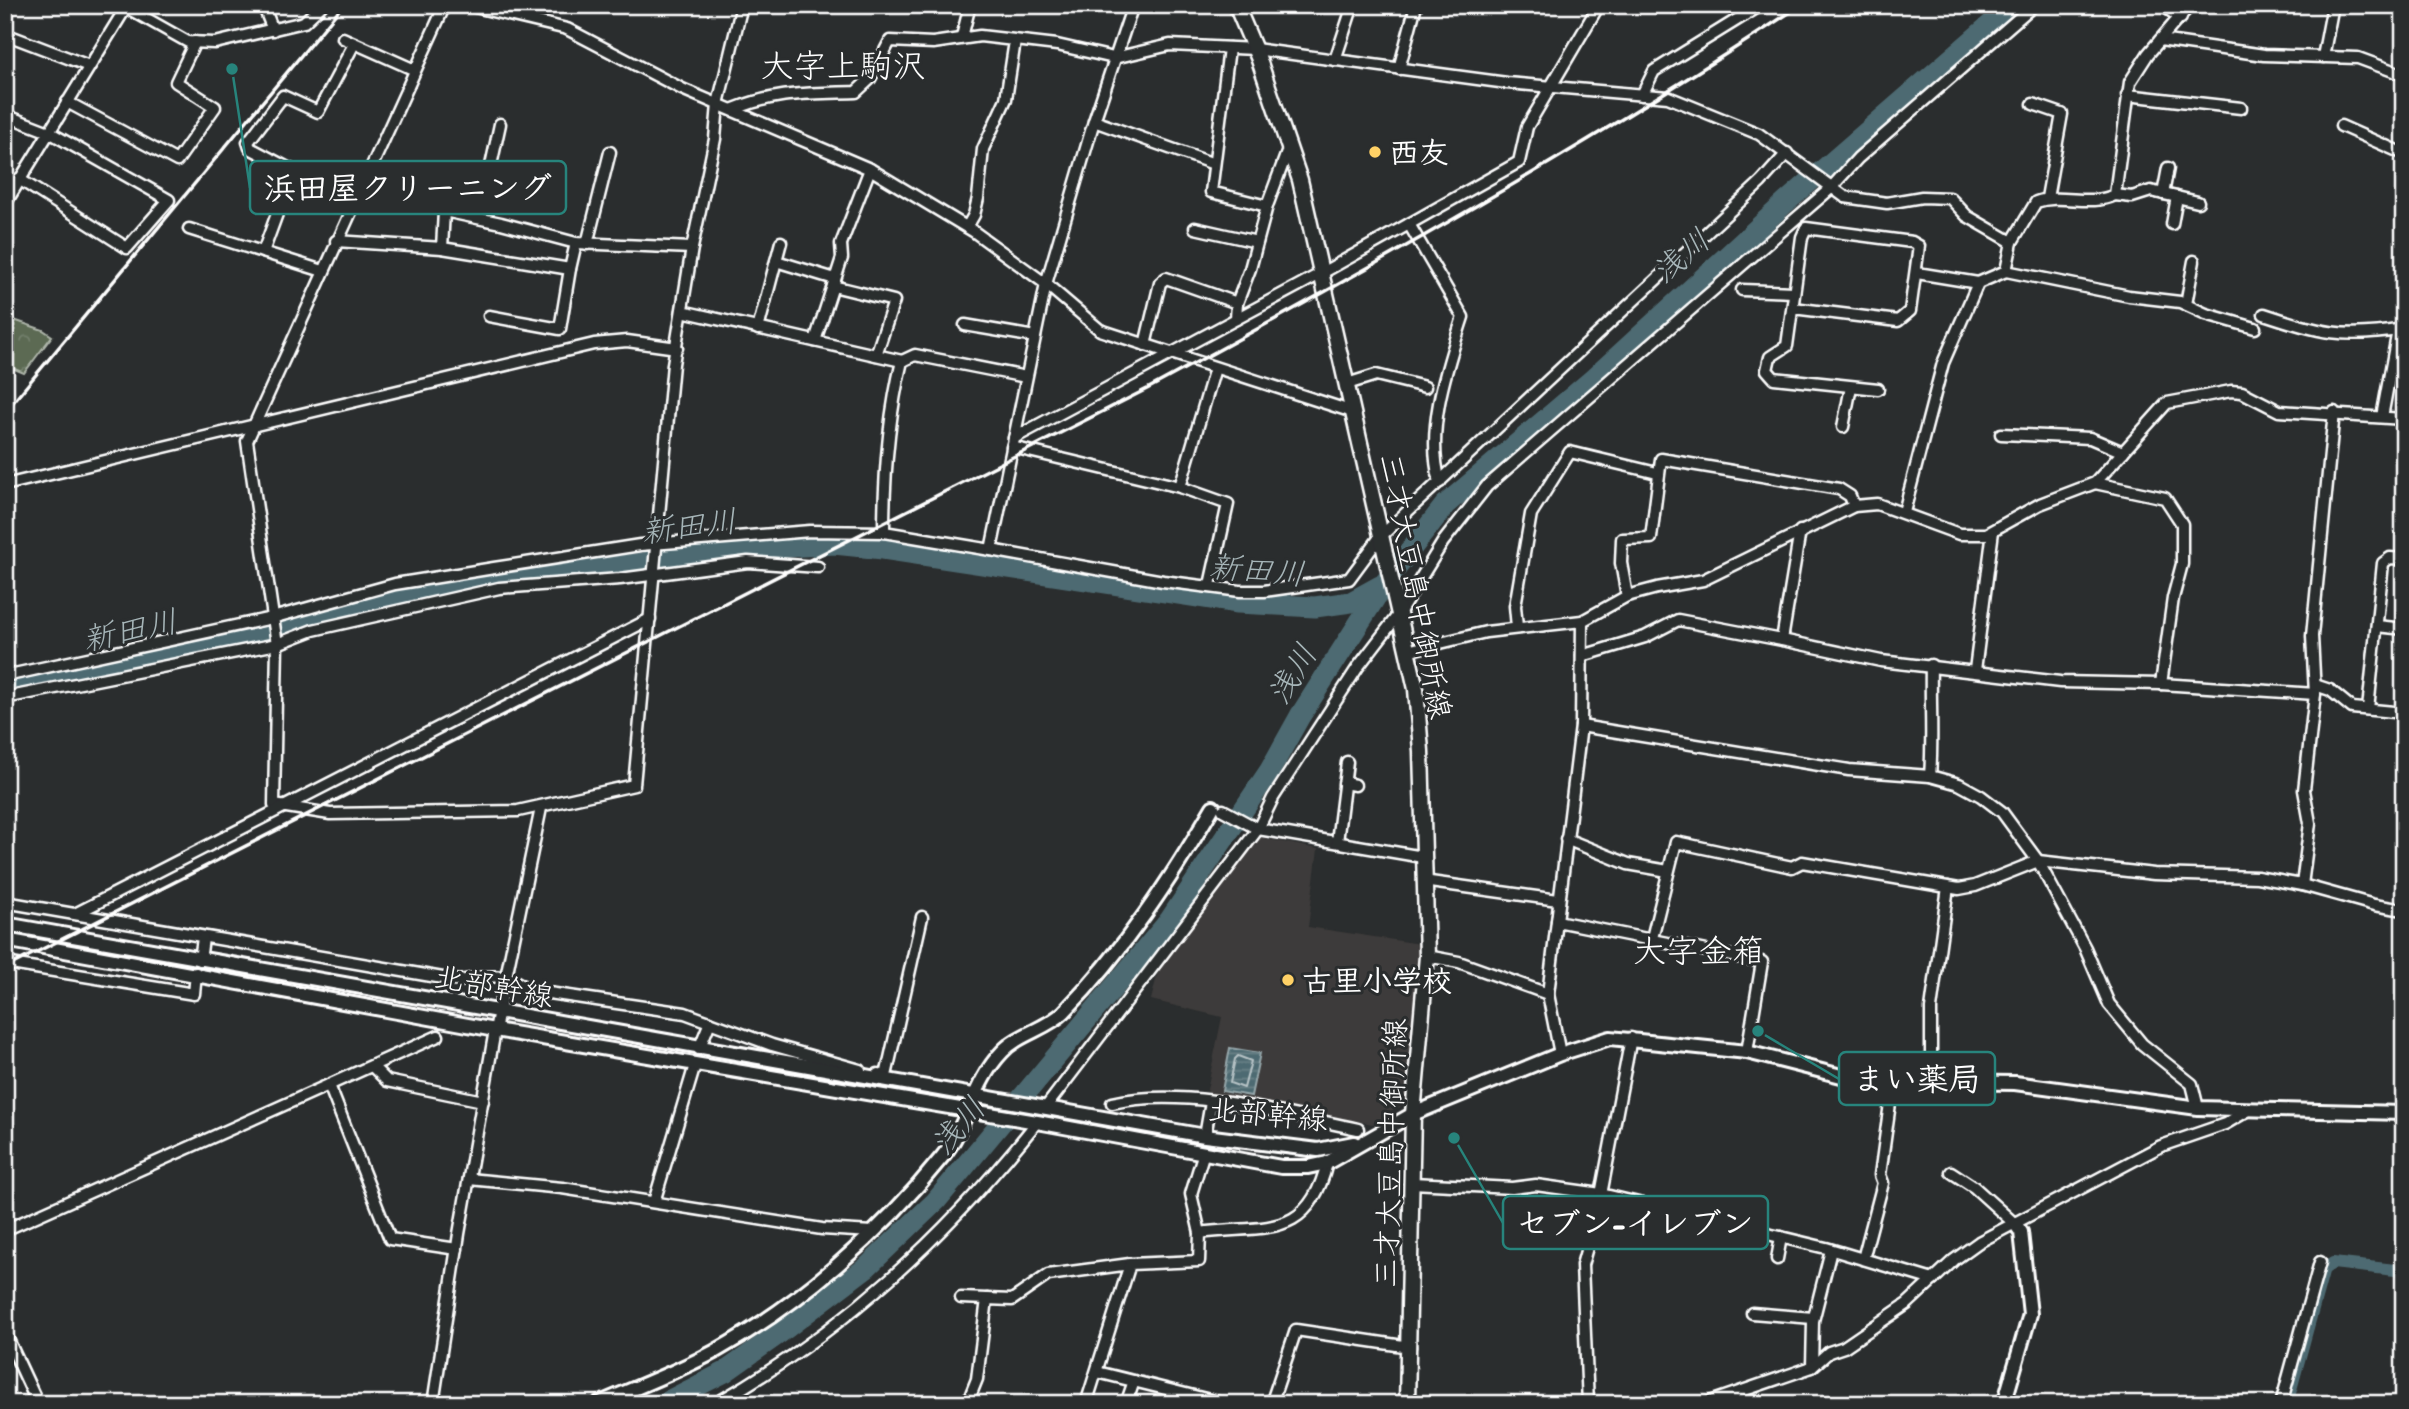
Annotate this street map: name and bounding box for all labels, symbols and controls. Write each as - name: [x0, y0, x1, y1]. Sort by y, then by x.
- district label: 大字上駒沢: [761, 46, 926, 85]
- place label: 西友: [1389, 134, 1449, 171]
- marker: 西友: [1367, 144, 1383, 160]
- callout: 浜田屋クリーニング: [250, 161, 566, 214]
- text: 浜田屋クリーニング: [264, 169, 552, 207]
- water label: 浅川: [1644, 221, 1718, 291]
- street label: 三才大豆島中御所線: [1372, 450, 1460, 722]
- water label: 新田川: [639, 501, 739, 551]
- water label: 新田川: [1208, 547, 1306, 593]
- water label: 新田川: [79, 601, 181, 659]
- water label: 浅川: [1259, 637, 1325, 711]
- district label: 大字金箱: [1633, 931, 1765, 970]
- street label: 北部幹線: [432, 957, 556, 1015]
- place label: 古里小学校: [1302, 962, 1452, 999]
- marker: 古里小学校: [1280, 972, 1296, 988]
- street label: 三才大豆島中御所線: [1367, 1017, 1413, 1289]
- callout: まい薬局: [1839, 1052, 1995, 1105]
- text: まい薬局: [1853, 1060, 1981, 1098]
- water label: 浅川: [923, 1089, 993, 1163]
- street label: 北部幹線: [1207, 1090, 1329, 1138]
- callout: セブン-イレブン: [1503, 1196, 1768, 1249]
- text: セブン-イレブン: [1517, 1204, 1753, 1242]

